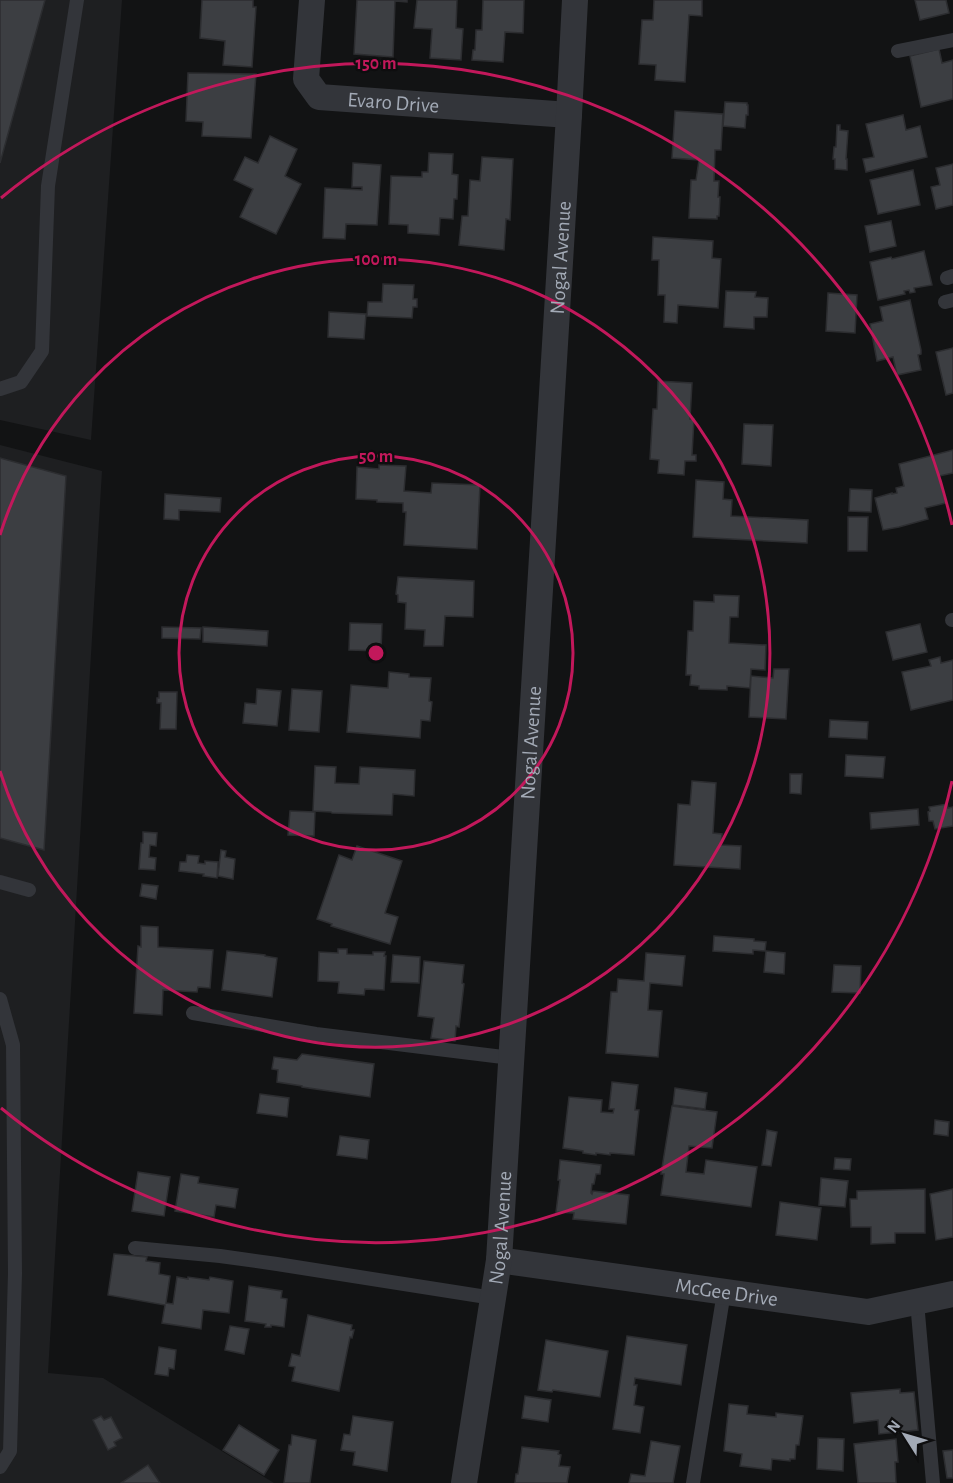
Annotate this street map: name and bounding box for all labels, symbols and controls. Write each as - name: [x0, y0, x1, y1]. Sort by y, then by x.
- text: 150 m: [356, 55, 396, 73]
- street label: Evaro Drive: [347, 89, 440, 116]
- street label: Nogal Avenue: [546, 200, 574, 315]
- text: 100 m: [355, 251, 397, 269]
- text: 50 m: [359, 448, 393, 466]
- centre of rings: [366, 643, 386, 663]
- street label: Nogal Avenue: [517, 685, 545, 800]
- street label: Nogal Avenue: [485, 1170, 515, 1286]
- street label: McGee Drive: [674, 1275, 779, 1310]
- north arrow: [875, 1405, 935, 1465]
- text: N: [884, 1417, 904, 1436]

